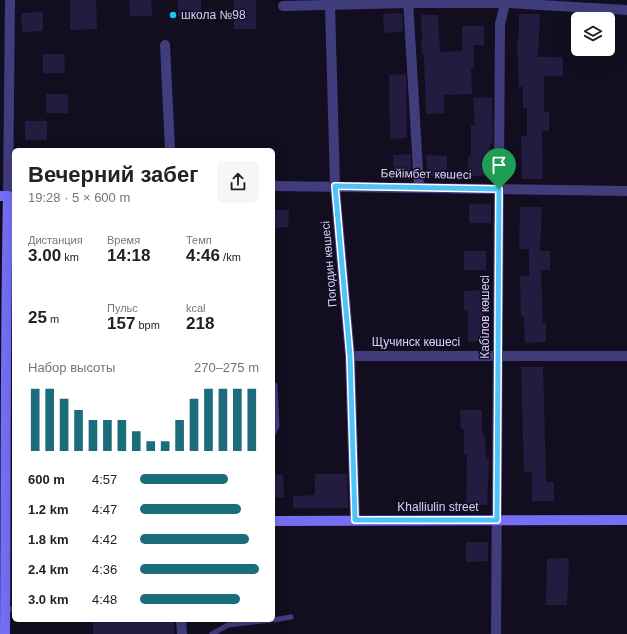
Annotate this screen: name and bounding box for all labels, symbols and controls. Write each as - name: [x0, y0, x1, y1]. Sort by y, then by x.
- place label: школа №98: [181, 8, 246, 22]
- marker: школа №98: [168, 10, 178, 20]
- map controls: [571, 12, 615, 56]
- button: layers: [571, 12, 615, 56]
- pin: [482, 148, 516, 189]
- icon: arrive: [488, 154, 510, 176]
- button: share: [217, 161, 259, 203]
- text: Вечерний забег: [28, 162, 198, 187]
- street label: Бейімбет көшесі: [380, 166, 472, 182]
- text: 19:28 · 5 × 600 m: [28, 190, 130, 205]
- street label: Погодин көшесі: [318, 220, 340, 308]
- text: Дистанция: [28, 234, 83, 246]
- text: Время: [107, 234, 140, 246]
- text: Темп: [186, 234, 212, 246]
- text: 3.00: [28, 246, 61, 265]
- text: 14:18: [107, 246, 150, 265]
- text: 4:46: [186, 246, 220, 265]
- text: km: [61, 251, 79, 263]
- text: /km: [220, 251, 241, 263]
- street label: Кабілов көшесі: [478, 275, 492, 359]
- text: Пульс: [107, 302, 138, 314]
- text: kcal: [186, 302, 206, 314]
- text: 25: [28, 308, 47, 327]
- text: m: [47, 313, 59, 325]
- text: 157: [107, 314, 135, 333]
- text: 218: [186, 314, 214, 333]
- text: bpm: [135, 319, 160, 331]
- street label: Щучинск көшесі: [372, 335, 460, 349]
- text: Набор высоты: [28, 360, 115, 375]
- text: 270–275 m: [194, 360, 259, 375]
- text: 600 m: [28, 472, 65, 487]
- text: 4:57: [92, 472, 117, 487]
- street label: Khalliulin street: [397, 500, 479, 514]
- text: 1.2 km: [28, 502, 68, 517]
- text: 4:47: [92, 502, 117, 517]
- text: 1.8 km: [28, 532, 68, 547]
- text: 4:42: [92, 532, 117, 547]
- text: 2.4 km: [28, 562, 68, 577]
- text: 4:36: [92, 562, 117, 577]
- text: 3.0 km: [28, 592, 68, 607]
- text: 4:48: [92, 592, 117, 607]

